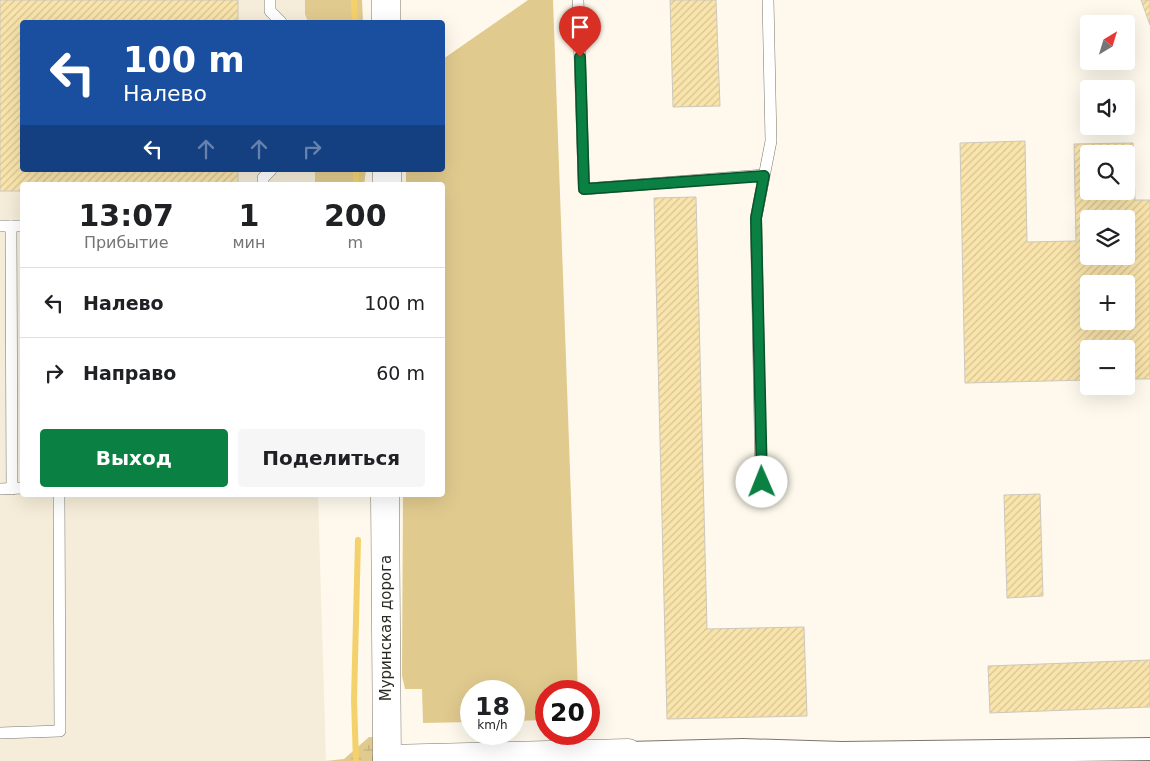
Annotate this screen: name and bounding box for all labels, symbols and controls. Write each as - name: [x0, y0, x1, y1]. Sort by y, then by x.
- pin: [559, 6, 601, 57]
- icon: arrive: [566, 13, 594, 41]
- north arrow: [1080, 15, 1135, 70]
- map controls: [1080, 15, 1135, 395]
- icon: left: [40, 40, 105, 105]
- text: 100 m: [123, 40, 245, 80]
- button: sound: [1080, 80, 1135, 135]
- text: Налево: [123, 81, 207, 106]
- icon: left: [139, 135, 167, 163]
- icon: ahead: [192, 135, 220, 163]
- icon: ahead: [245, 135, 273, 163]
- icon: right: [298, 135, 326, 163]
- button: search: [1080, 145, 1135, 200]
- text: 13:07: [78, 198, 174, 233]
- text: 1: [239, 198, 259, 233]
- text: 200: [324, 198, 387, 233]
- button: layers: [1080, 210, 1135, 265]
- text: Прибытие: [84, 233, 169, 252]
- text: мин: [232, 233, 265, 252]
- text: m: [347, 233, 363, 252]
- button: +: [1080, 275, 1135, 330]
- icon: left: [40, 289, 68, 317]
- text: Налево: [83, 292, 164, 314]
- text: 100 m: [364, 292, 425, 314]
- button: −: [1080, 340, 1135, 395]
- icon: right: [40, 359, 68, 387]
- text: Направо: [83, 362, 176, 384]
- text: 60 m: [376, 362, 425, 384]
- button: Выход: [40, 429, 228, 487]
- button: Поделиться: [238, 429, 425, 487]
- position arrow: [735, 455, 787, 507]
- street label: Муринская дорога: [377, 555, 395, 701]
- speed limit sign: 20: [535, 680, 600, 745]
- text: 18: [475, 692, 510, 721]
- text: km/h: [477, 718, 508, 732]

